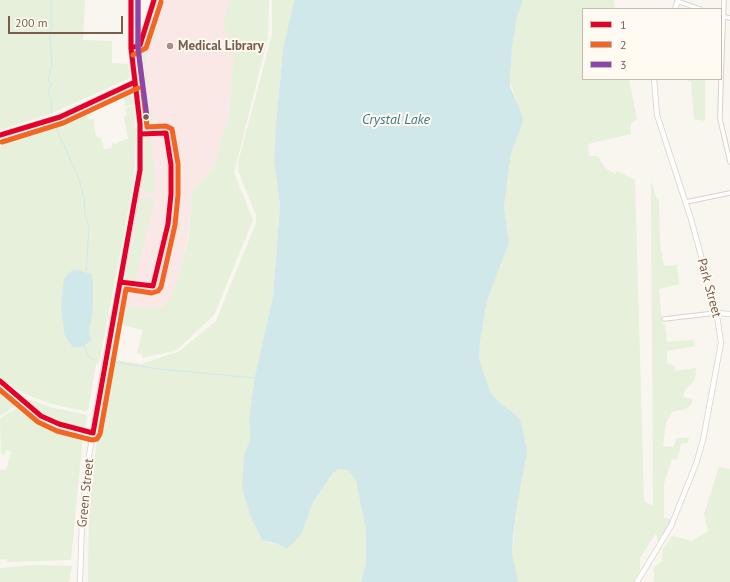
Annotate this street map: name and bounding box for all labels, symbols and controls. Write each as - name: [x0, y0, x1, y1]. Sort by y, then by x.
- scale bar: [10, 8, 125, 34]
- legend: [582, 8, 722, 80]
- text: 200 m: [15, 15, 48, 30]
- text: 1: [620, 17, 627, 32]
- text: 2: [620, 37, 627, 52]
- place label: Medical Library: [178, 38, 264, 54]
- marker: Medical Library: [165, 41, 175, 51]
- text: 3: [620, 57, 627, 72]
- unlabelled marker: [141, 112, 151, 122]
- water label: Crystal Lake: [362, 112, 430, 128]
- street label: Park Street: [694, 257, 724, 319]
- street label: Green Street: [75, 458, 97, 528]

